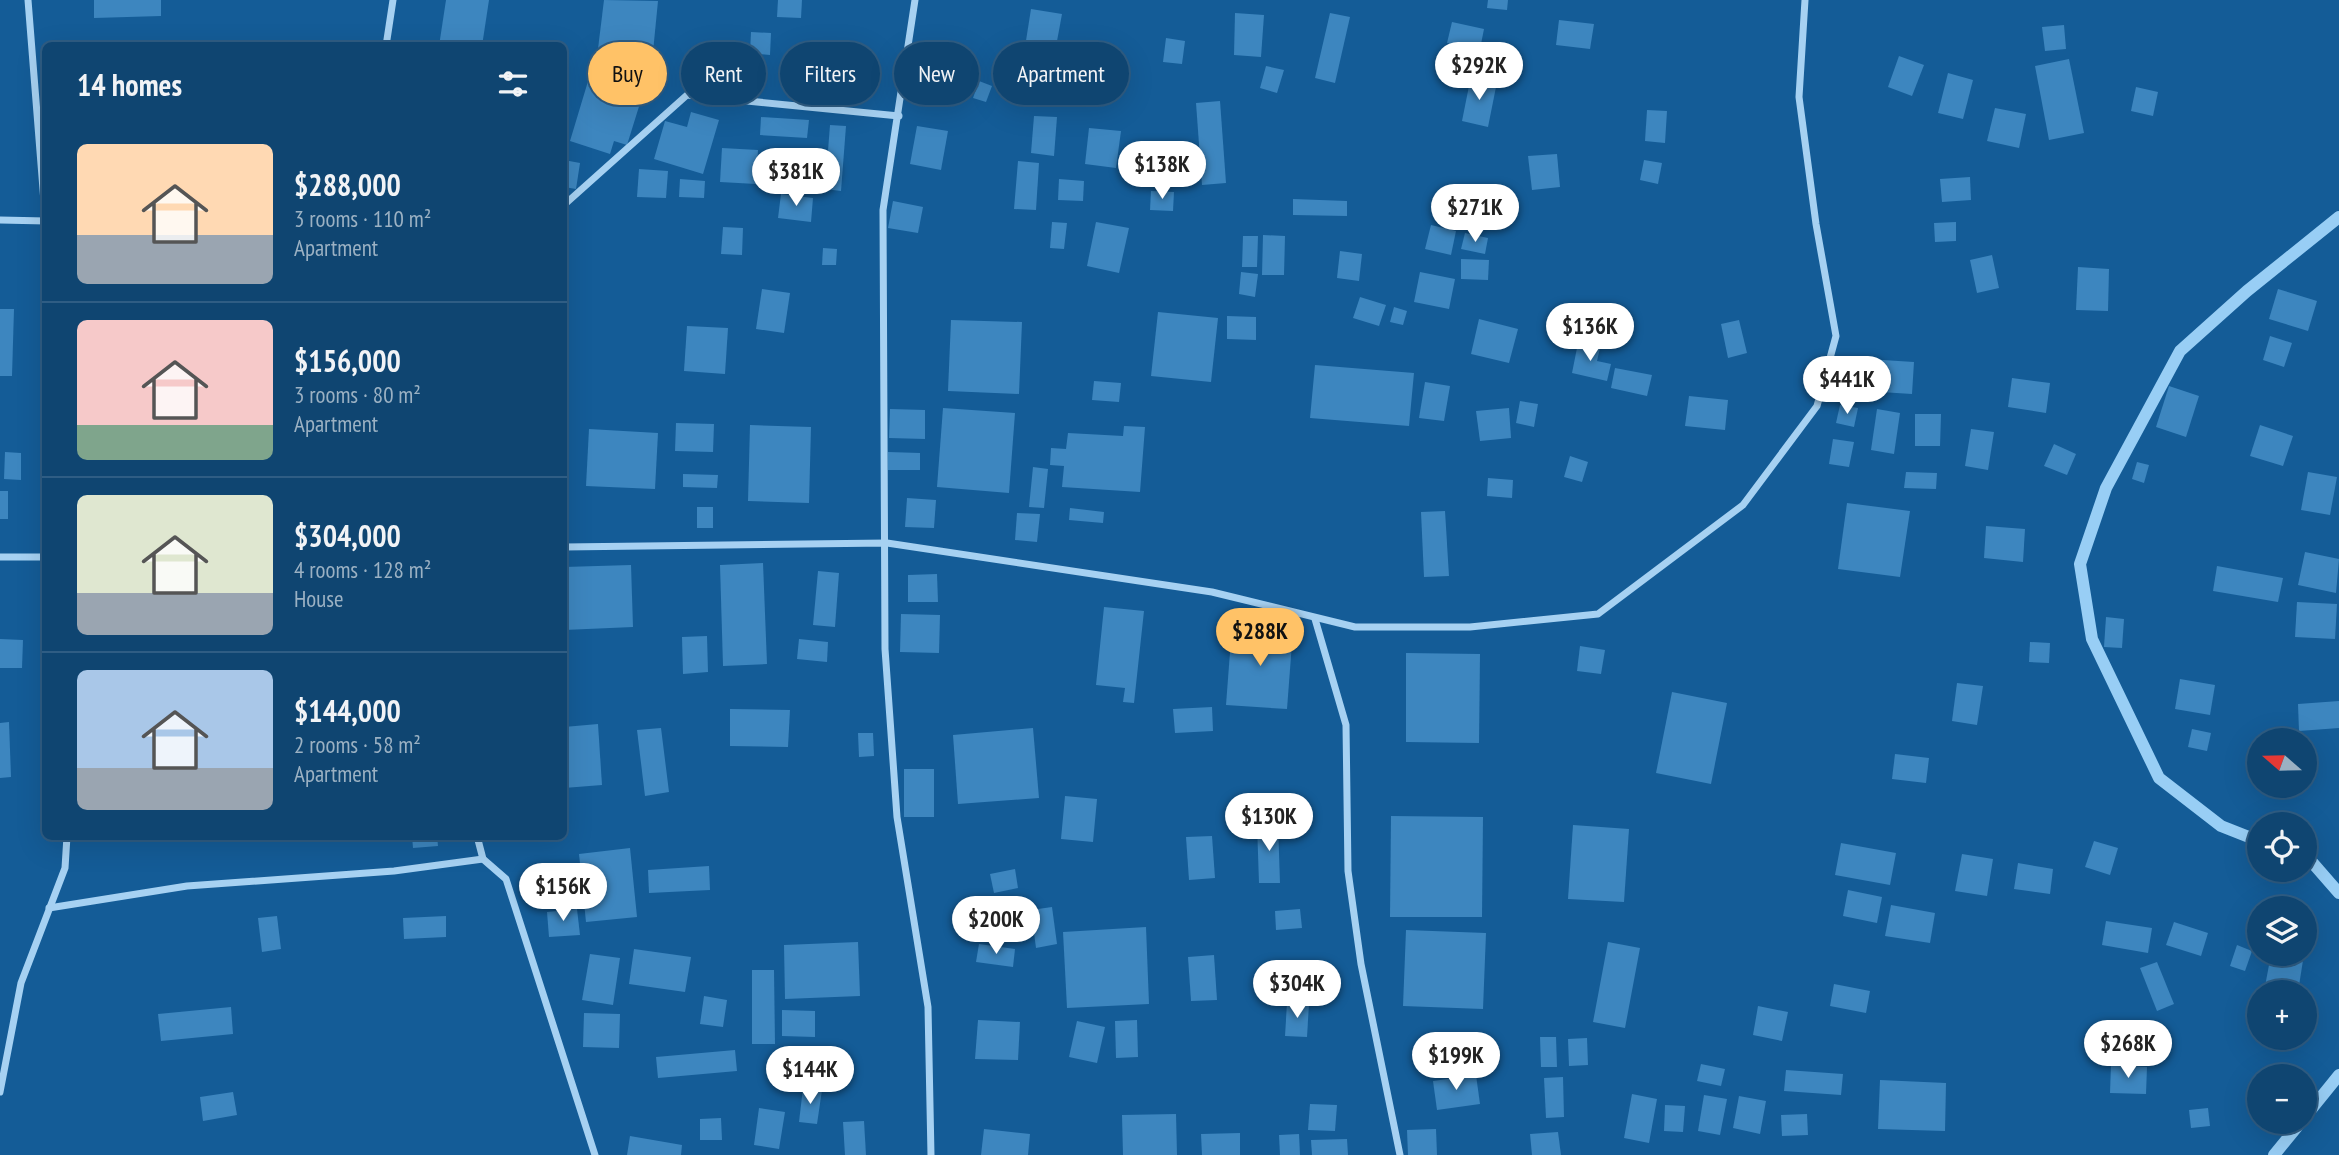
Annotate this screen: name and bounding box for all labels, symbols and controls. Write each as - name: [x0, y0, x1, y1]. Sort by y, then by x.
- chip: Buy: [588, 42, 667, 105]
- chip: Rent: [681, 42, 766, 105]
- chip: Filters: [780, 42, 880, 105]
- chip: New: [894, 42, 979, 105]
- chip: Apartment: [993, 42, 1129, 105]
- pin: $292K: [1430, 42, 1528, 102]
- text: $292K: [1451, 50, 1507, 79]
- text: 14 homes: [77, 65, 182, 104]
- icon: filters: [494, 65, 532, 103]
- pin: $138K: [1113, 142, 1211, 201]
- pin: $381K: [747, 148, 845, 208]
- text: $138K: [1134, 149, 1190, 178]
- text: $381K: [768, 156, 824, 185]
- text: $288,000: [294, 165, 401, 204]
- icon: home: [133, 172, 217, 256]
- pin: $271K: [1426, 184, 1524, 244]
- text: $271K: [1447, 192, 1503, 221]
- text: 3 rooms · 110 m²: [294, 204, 431, 233]
- text: Apartment: [294, 233, 378, 262]
- pin: $136K: [1541, 304, 1639, 363]
- text: $136K: [1562, 311, 1618, 340]
- text: $156,000: [294, 341, 401, 380]
- icon: home: [133, 348, 217, 432]
- pin: $441K: [1798, 356, 1896, 416]
- text: $441K: [1819, 364, 1875, 393]
- text: 3 rooms · 80 m²: [294, 380, 421, 409]
- text: Apartment: [294, 409, 378, 438]
- text: $304,000: [294, 516, 401, 555]
- icon: home: [133, 523, 217, 607]
- text: 4 rooms · 128 m²: [294, 555, 431, 584]
- text: House: [294, 584, 344, 613]
- pin: $288K: [1211, 608, 1309, 668]
- text: $288K: [1232, 616, 1288, 645]
- text: $144,000: [294, 691, 401, 730]
- icon: home: [133, 698, 217, 782]
- north arrow: [2247, 728, 2317, 798]
- map controls: [2247, 728, 2317, 1134]
- text: 2 rooms · 58 m²: [294, 730, 421, 759]
- text: Apartment: [294, 759, 378, 788]
- pin: $130K: [1220, 794, 1318, 853]
- text: $130K: [1241, 801, 1297, 830]
- button: locate: [2247, 812, 2317, 882]
- pin: $156K: [514, 864, 612, 923]
- text: $156K: [535, 871, 591, 900]
- button: layers: [2247, 896, 2317, 966]
- pin: $200K: [947, 897, 1045, 956]
- text: $200K: [968, 904, 1024, 933]
- pin: $304K: [1248, 960, 1346, 1020]
- text: $304K: [1269, 968, 1325, 997]
- button: +: [2247, 980, 2317, 1050]
- pin: $268K: [2079, 1020, 2177, 1080]
- text: $268K: [2100, 1028, 2156, 1057]
- pin: $199K: [1407, 1032, 1505, 1092]
- text: $199K: [1428, 1040, 1484, 1069]
- pin: $144K: [761, 1046, 859, 1106]
- text: $144K: [782, 1054, 838, 1083]
- button: −: [2247, 1064, 2317, 1134]

